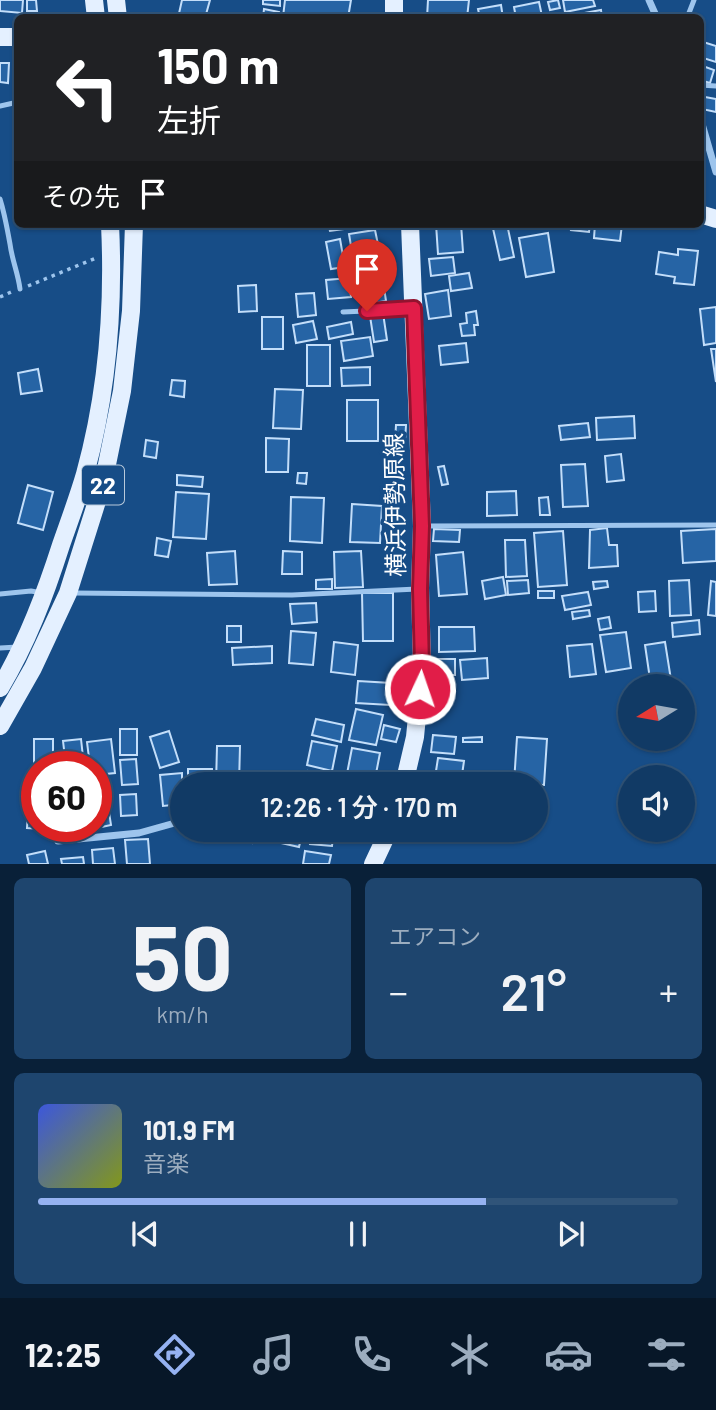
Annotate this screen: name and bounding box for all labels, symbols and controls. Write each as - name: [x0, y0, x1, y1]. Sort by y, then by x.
- text: 150 m: [157, 35, 279, 94]
- icon: left: [42, 42, 133, 133]
- text: 左折: [157, 100, 221, 138]
- icon: arrive: [134, 175, 172, 213]
- text: その先: [42, 180, 120, 211]
- pin: [337, 239, 397, 311]
- icon: arrive: [348, 250, 386, 288]
- street label: 横浜伊勢原線: [378, 433, 410, 577]
- road number: 22: [82, 466, 124, 505]
- position arrow: [383, 652, 457, 726]
- north arrow: [618, 674, 695, 751]
- map controls: [618, 674, 695, 842]
- speed limit sign: 60: [21, 751, 112, 842]
- button: sound: [618, 765, 695, 842]
- text: 12:26 · 1 分 · 170 m: [260, 791, 458, 822]
- text: 50: [132, 900, 233, 1009]
- text: エアコン: [389, 922, 481, 950]
- text: 21°: [500, 959, 567, 1021]
- text: −: [389, 968, 408, 1014]
- text: +: [659, 968, 678, 1014]
- text: km/h: [156, 1000, 209, 1028]
- text: 101.9 FM: [143, 1114, 235, 1145]
- text: 音楽: [143, 1149, 189, 1177]
- icon: previous: [126, 1215, 164, 1253]
- icon: pause: [339, 1215, 377, 1253]
- icon: next: [552, 1215, 590, 1253]
- icon: directions: [150, 1330, 199, 1379]
- icon: music: [249, 1330, 298, 1379]
- icon: phone: [347, 1330, 396, 1379]
- icon: climate: [445, 1330, 494, 1379]
- icon: car: [544, 1330, 593, 1379]
- icon: filters: [642, 1330, 691, 1379]
- text: 12:25: [25, 1335, 101, 1373]

